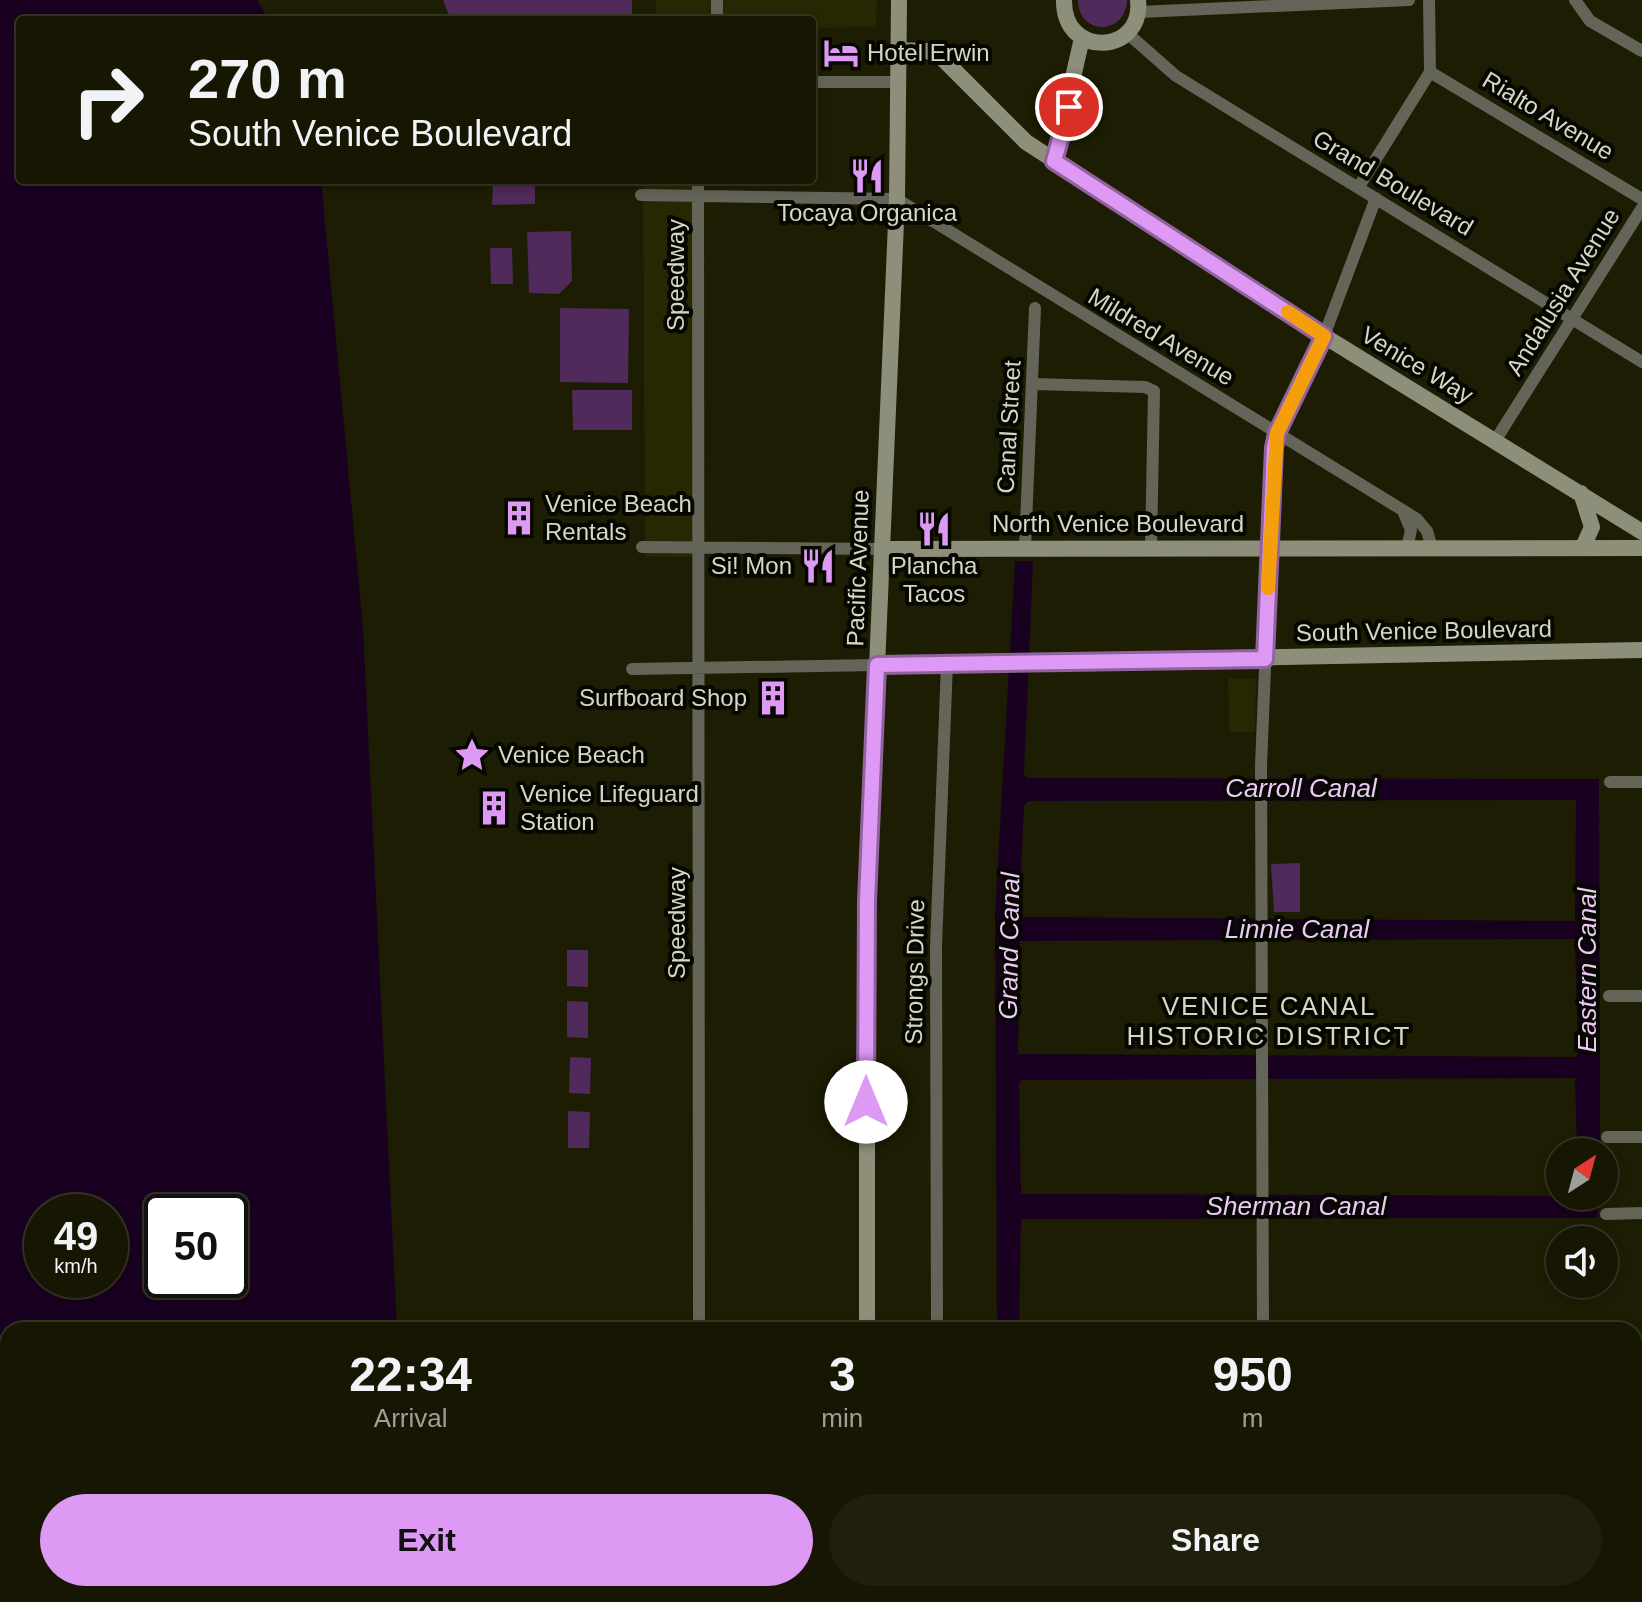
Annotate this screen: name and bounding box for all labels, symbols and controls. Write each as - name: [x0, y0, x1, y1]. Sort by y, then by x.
- hotel icon: Hotel Erwin: [822, 34, 860, 72]
- place label: Hotel Erwin: [867, 39, 990, 66]
- text: 270 m: [188, 47, 347, 110]
- icon: right: [56, 48, 160, 152]
- street label: Rialto Avenue: [1478, 66, 1619, 165]
- pin: [1035, 73, 1103, 141]
- icon: arrive: [1047, 85, 1091, 129]
- text: South Venice Boulevard: [188, 113, 572, 154]
- street label: Grand Boulevard: [1309, 124, 1478, 241]
- restaurant icon: Tocaya Organica: [848, 157, 886, 195]
- place label: Tocaya Organica: [777, 199, 958, 226]
- street label: Andalusia Avenue: [1500, 203, 1625, 380]
- street label: Speedway: [662, 219, 689, 331]
- street label: Mildred Avenue: [1084, 283, 1239, 391]
- street label: Venice Way: [1356, 321, 1478, 409]
- street label: Canal Street: [992, 359, 1025, 494]
- street label: Pacific Avenue: [841, 489, 874, 647]
- place label: Venice Beach Rentals: [545, 490, 692, 545]
- building icon: Venice Beach Rentals: [500, 499, 538, 537]
- restaurant icon: Plancha Tacos: [915, 510, 953, 548]
- street label: North Venice Boulevard: [992, 510, 1244, 537]
- restaurant icon: Si! Mon: [799, 547, 837, 585]
- place label: Si! Mon: [711, 552, 792, 579]
- place label: Plancha Tacos: [891, 552, 978, 607]
- street label: South Venice Boulevard: [1296, 615, 1552, 646]
- building icon: Surfboard Shop: [754, 679, 792, 717]
- place label: Surfboard Shop: [579, 684, 747, 711]
- place icon: Venice Beach: [453, 736, 491, 774]
- place label: Venice Beach: [498, 741, 645, 768]
- water label: Carroll Canal: [1225, 773, 1378, 803]
- place label: Venice Lifeguard Station: [520, 780, 699, 835]
- building icon: Venice Lifeguard Station: [475, 789, 513, 827]
- street label: Speedway: [663, 867, 690, 979]
- water label: Grand Canal: [993, 871, 1025, 1020]
- water label: Eastern Canal: [1572, 886, 1602, 1052]
- street label: Strongs Drive: [900, 899, 929, 1045]
- water label: Linnie Canal: [1225, 914, 1370, 944]
- district label: VENICE CANAL HISTORIC DISTRICT: [1127, 991, 1411, 1051]
- position arrow: [824, 1060, 908, 1144]
- north arrow: [1546, 1138, 1618, 1210]
- map controls: [1546, 1138, 1618, 1298]
- water label: Sherman Canal: [1206, 1191, 1388, 1221]
- speed limit sign: 50: [144, 1194, 248, 1298]
- text: 49: [54, 1214, 98, 1258]
- button: sound: [1546, 1226, 1618, 1298]
- text: km/h: [54, 1255, 98, 1277]
- text: 22:34: [349, 1348, 472, 1401]
- text: 3: [829, 1348, 856, 1401]
- text: 950: [1213, 1348, 1293, 1401]
- text: Arrival: [374, 1403, 448, 1433]
- text: min: [821, 1403, 863, 1433]
- text: m: [1242, 1403, 1263, 1433]
- button: Exit: [40, 1494, 813, 1586]
- button: Share: [829, 1494, 1602, 1586]

